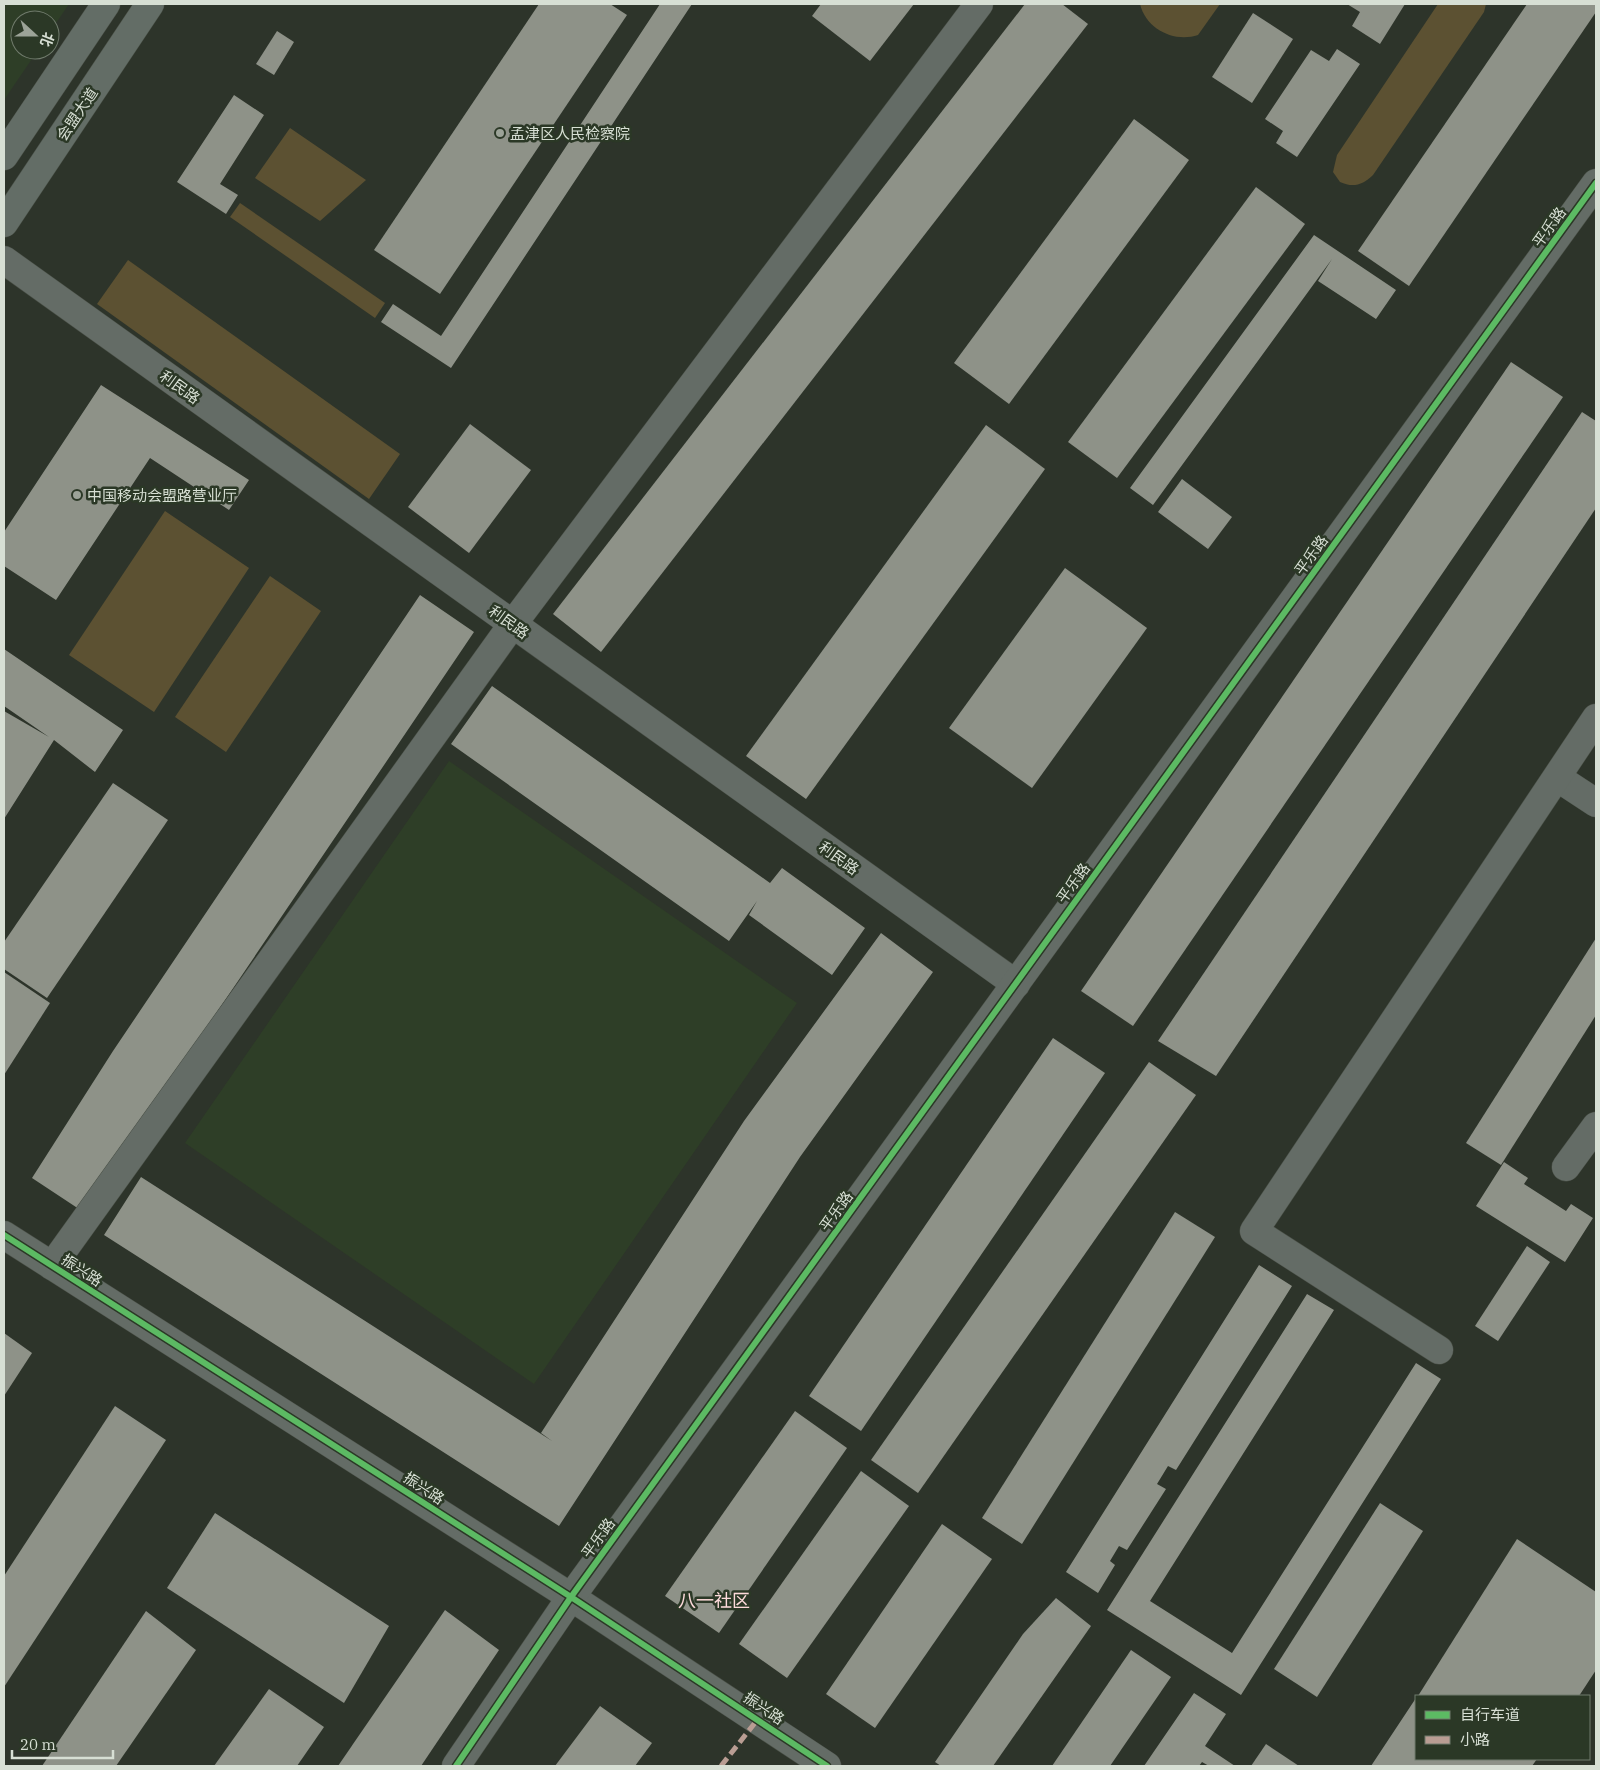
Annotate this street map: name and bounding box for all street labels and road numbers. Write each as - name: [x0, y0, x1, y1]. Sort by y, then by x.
- street label: 会盟大道: [52, 84, 102, 144]
- street label: 平乐路: [1528, 203, 1570, 251]
- street label: 利民路: [156, 366, 204, 408]
- street label: 平乐路: [1290, 531, 1332, 579]
- street label: 利民路: [485, 601, 533, 643]
- street label: 利民路: [815, 837, 863, 879]
- street label: 平乐路: [1052, 859, 1094, 907]
- street label: 平乐路: [815, 1187, 857, 1235]
- street label: 振兴路: [58, 1250, 106, 1290]
- street label: 振兴路: [400, 1468, 448, 1508]
- street label: 平乐路: [577, 1514, 619, 1562]
- street label: 振兴路: [740, 1688, 788, 1728]

